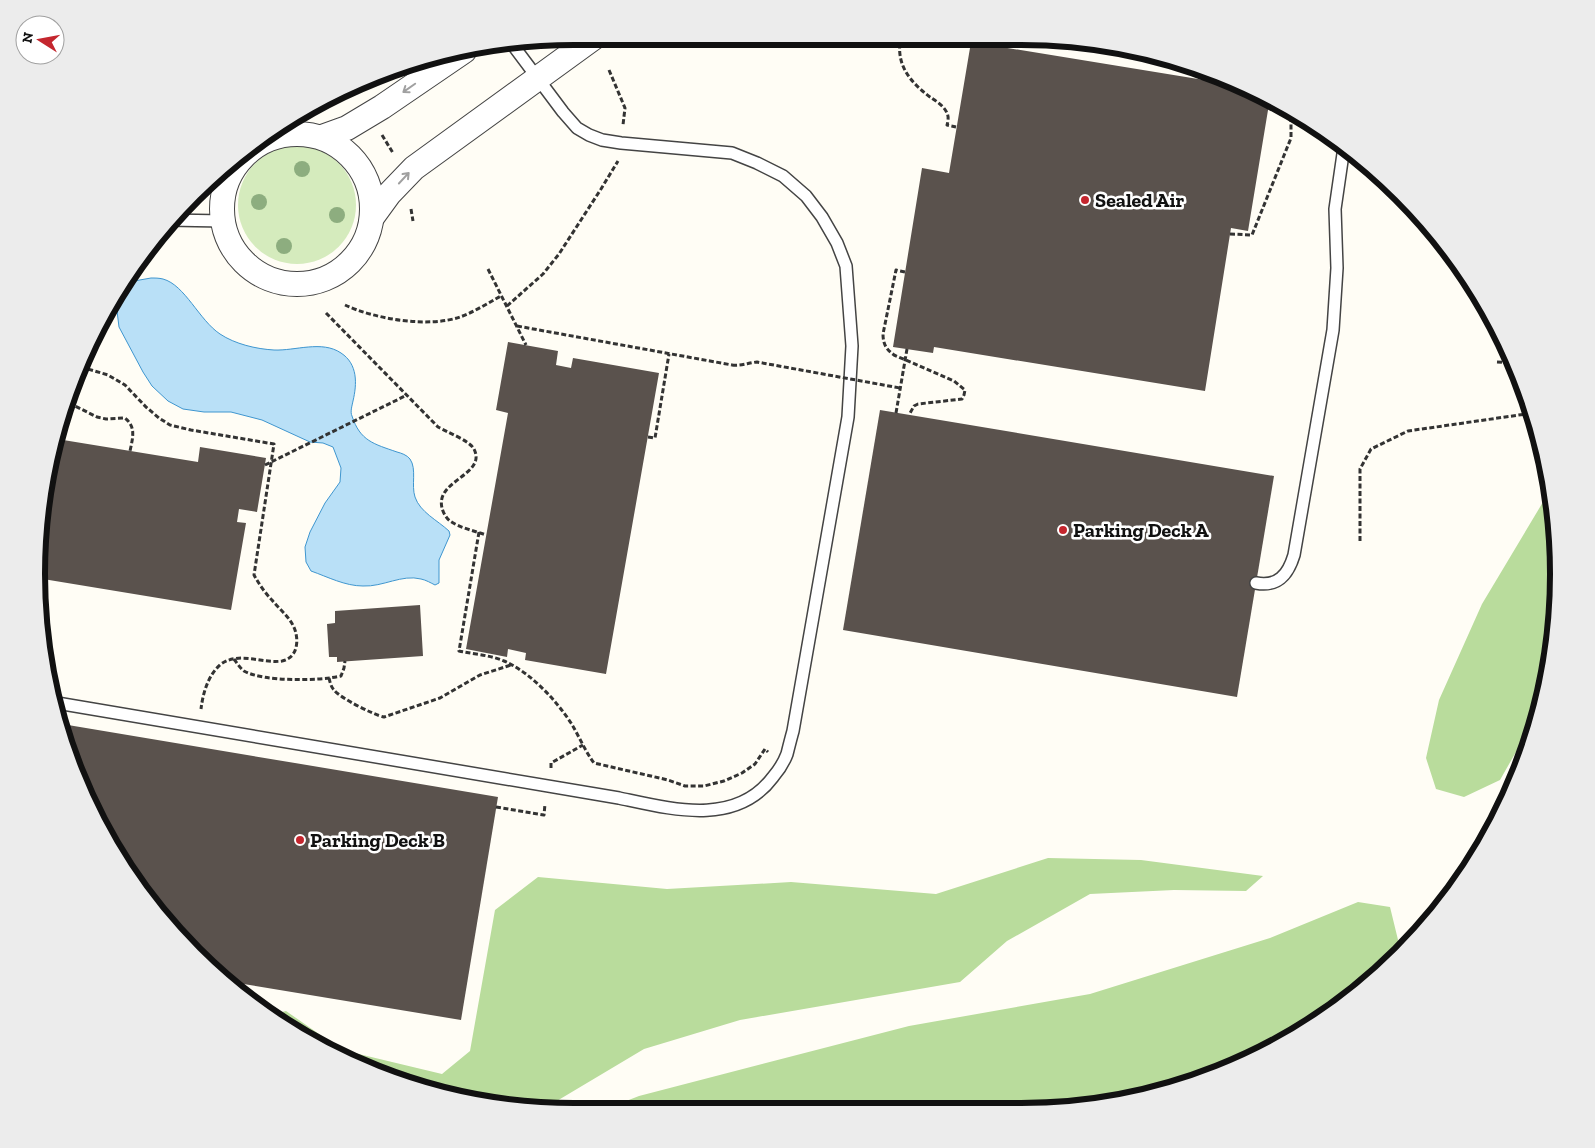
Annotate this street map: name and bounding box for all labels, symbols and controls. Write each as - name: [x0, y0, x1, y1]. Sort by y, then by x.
- north arrow: [15, 15, 65, 65]
- text: N: [18, 30, 37, 44]
- one-way arrow: [402, 83, 416, 93]
- one-way arrow: [398, 172, 410, 185]
- place label: Sealed Air: [1095, 188, 1185, 212]
- marker: Sealed Air: [1079, 194, 1091, 206]
- place label: Parking Deck A: [1073, 518, 1209, 542]
- marker: Parking Deck A: [1057, 524, 1069, 536]
- place label: Parking Deck B: [310, 828, 445, 852]
- marker: Parking Deck B: [294, 834, 306, 846]

